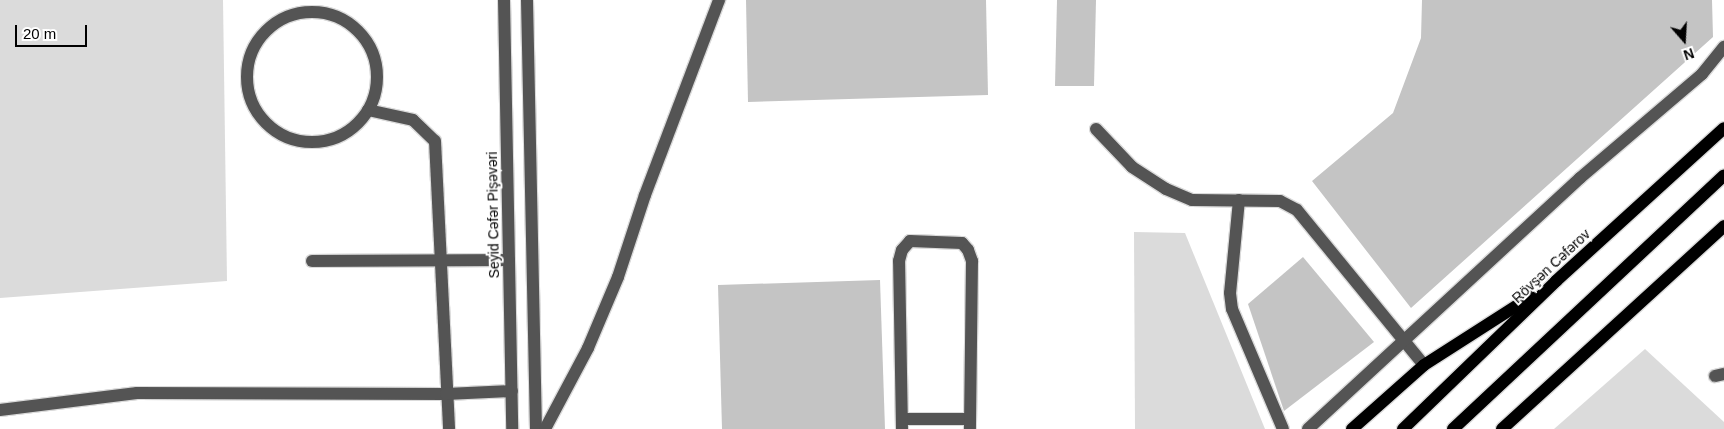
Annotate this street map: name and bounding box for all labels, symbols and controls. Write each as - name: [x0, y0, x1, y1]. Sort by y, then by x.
- scale bar: [18, 15, 90, 47]
- north arrow: [1659, 15, 1709, 65]
- text: 20 m: [23, 25, 56, 42]
- text: N: [1681, 45, 1696, 63]
- street label: Seyid Cəfər Pişəvəri: [483, 151, 503, 279]
- street label: Rövşən Cəfərov: [1509, 226, 1593, 306]

